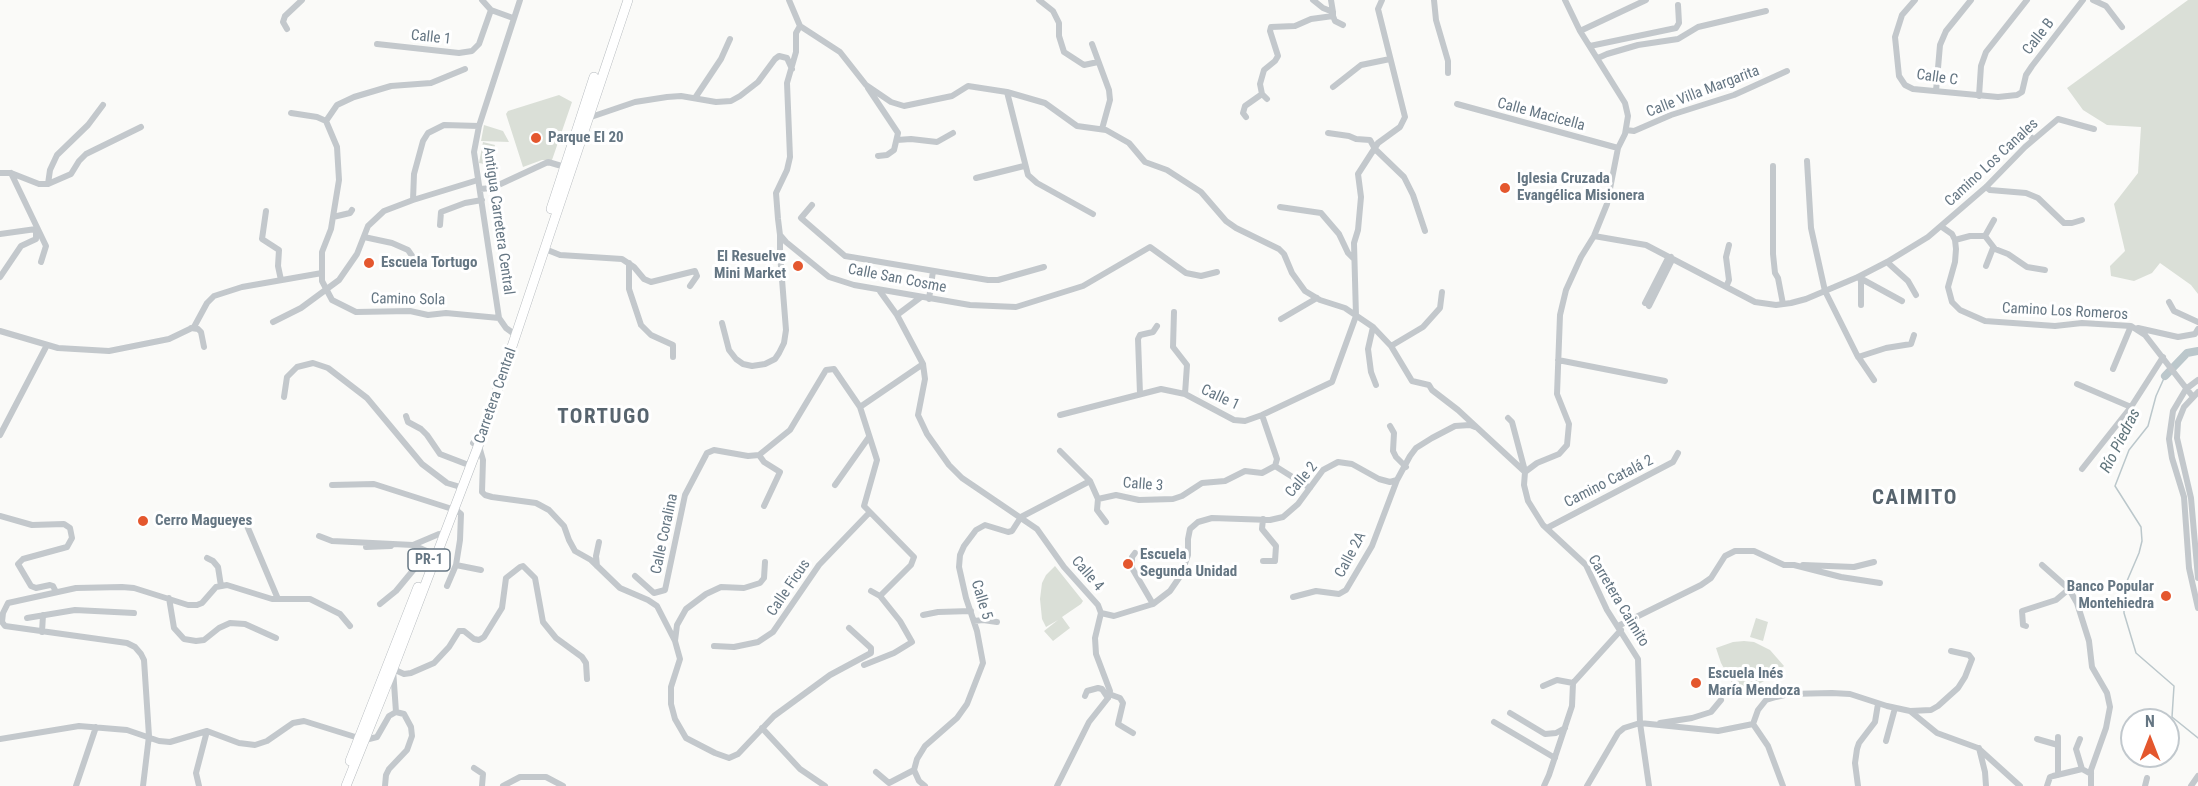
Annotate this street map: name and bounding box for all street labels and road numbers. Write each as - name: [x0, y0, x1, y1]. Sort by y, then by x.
- street label: Calle B: [2019, 15, 2059, 59]
- street label: Calle 1: [410, 27, 452, 49]
- street label: Calle Villa Margarita: [1644, 62, 1762, 122]
- street label: Calle C: [1915, 66, 1959, 90]
- street label: Calle Macicella: [1495, 95, 1587, 135]
- street label: Camino Los Canales: [1942, 115, 2042, 211]
- street label: Antigua Carretera Central: [479, 146, 517, 296]
- street label: Calle San Cosme: [846, 261, 948, 297]
- street label: Camino Sola: [371, 290, 445, 310]
- street label: Camino Los Romeros: [2002, 300, 2128, 324]
- street label: Carretera Central: [471, 346, 521, 446]
- street label: Calle 1: [1198, 381, 1242, 415]
- street label: Camino Catalá 2: [1562, 452, 1656, 512]
- street label: Calle 2: [1282, 459, 1322, 501]
- street label: Calle 3: [1122, 475, 1164, 495]
- street label: Calle Coralina: [648, 492, 682, 576]
- street label: Calle 2A: [1332, 529, 1370, 581]
- road number: PR-1: [408, 549, 450, 571]
- street label: Carretera Caimito: [1584, 552, 1652, 650]
- street label: Calle 4: [1067, 553, 1107, 595]
- street label: Calle Ficus: [763, 556, 815, 620]
- street label: Calle 5: [966, 578, 996, 622]

